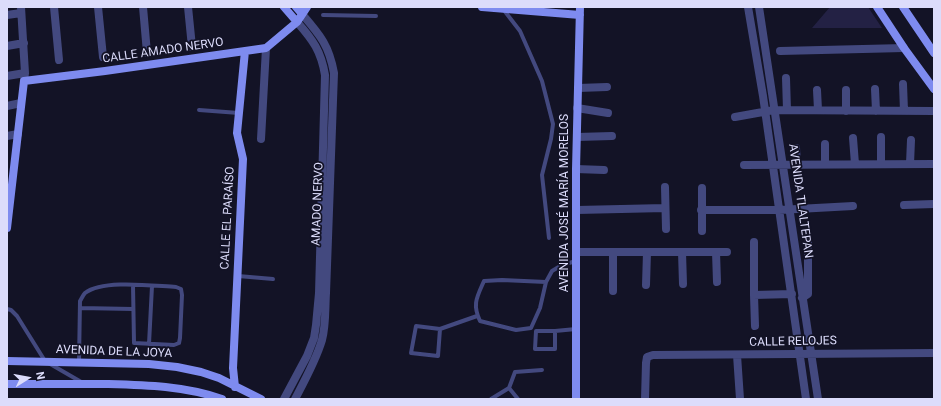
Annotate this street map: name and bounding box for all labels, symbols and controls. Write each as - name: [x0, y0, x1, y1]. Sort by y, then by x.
- street label: CALLE AMADO NERVO: [101, 35, 225, 67]
- street label: AVENIDA JOSÉ MARÍA MORELOS: [558, 114, 572, 292]
- street label: AVENIDA TLALTEPAN: [785, 143, 815, 259]
- street label: AMADO NERVO: [309, 162, 327, 246]
- street label: CALLE EL PARAÍSO: [218, 166, 238, 270]
- street label: CALLE RELOJES: [749, 334, 837, 350]
- street label: AVENIDA DE LA JOYA: [56, 343, 172, 361]
- north arrow: [8, 358, 48, 398]
- text: N: [33, 371, 47, 381]

